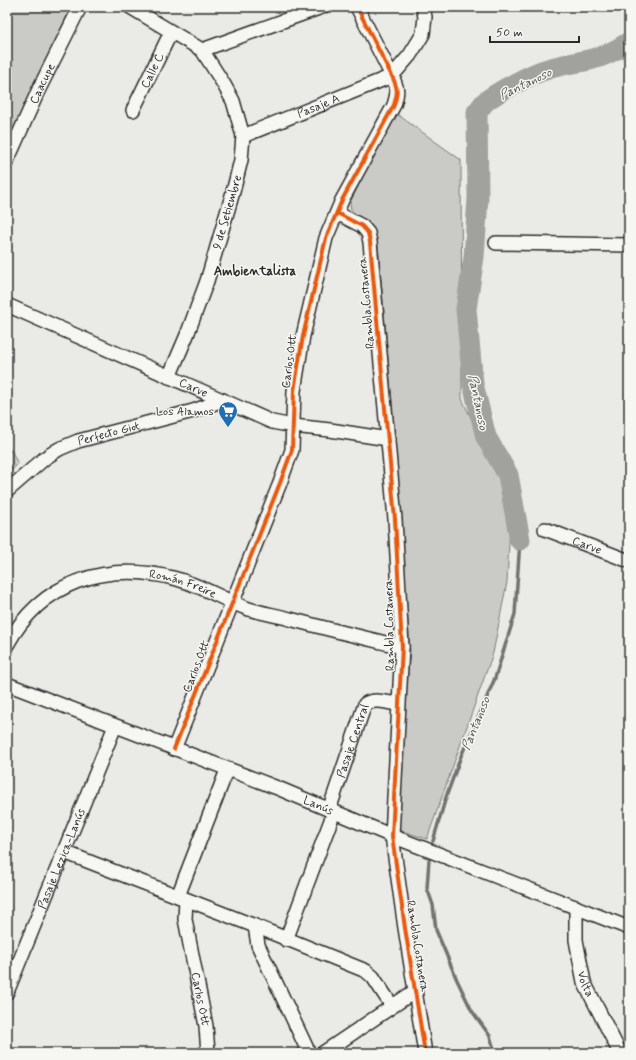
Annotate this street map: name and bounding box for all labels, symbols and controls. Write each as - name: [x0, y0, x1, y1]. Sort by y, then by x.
- scale bar: [490, 18, 579, 44]
- text: 50 m: [496, 25, 523, 41]
- street label: Calle C: [138, 50, 169, 91]
- street label: Caacupe: [26, 61, 60, 107]
- water label: Pantanoso: [497, 64, 555, 104]
- street label: Pasaje A: [295, 91, 342, 122]
- street label: 9 de Setiembre: [210, 173, 246, 251]
- street label: Rambla Costanera: [355, 255, 379, 350]
- district label: Ambientalista: [214, 263, 297, 280]
- street label: Carlos Ott: [278, 332, 302, 390]
- water label: Pantanoso: [463, 373, 492, 432]
- street label: Carve: [176, 375, 210, 402]
- supermarket icon: Los Alamos: [217, 400, 239, 428]
- place label: Los Alamos: [156, 404, 214, 420]
- street label: Perfecto Giot: [76, 418, 142, 450]
- street label: Carve: [570, 533, 604, 559]
- street label: Román Freire: [148, 567, 219, 603]
- street label: Rambla Costanera: [381, 578, 399, 671]
- street label: Carlos Ott: [180, 637, 215, 695]
- water label: Pantanoso: [458, 694, 495, 753]
- street label: Pasaje Central: [334, 702, 373, 780]
- street label: Lanús: [300, 793, 336, 820]
- street label: Pasaje Lezica-Lanús: [34, 805, 90, 912]
- street label: Rambla Costanera: [402, 899, 432, 994]
- street label: Volta: [573, 970, 597, 1000]
- street label: Carlos Ott: [187, 971, 213, 1029]

